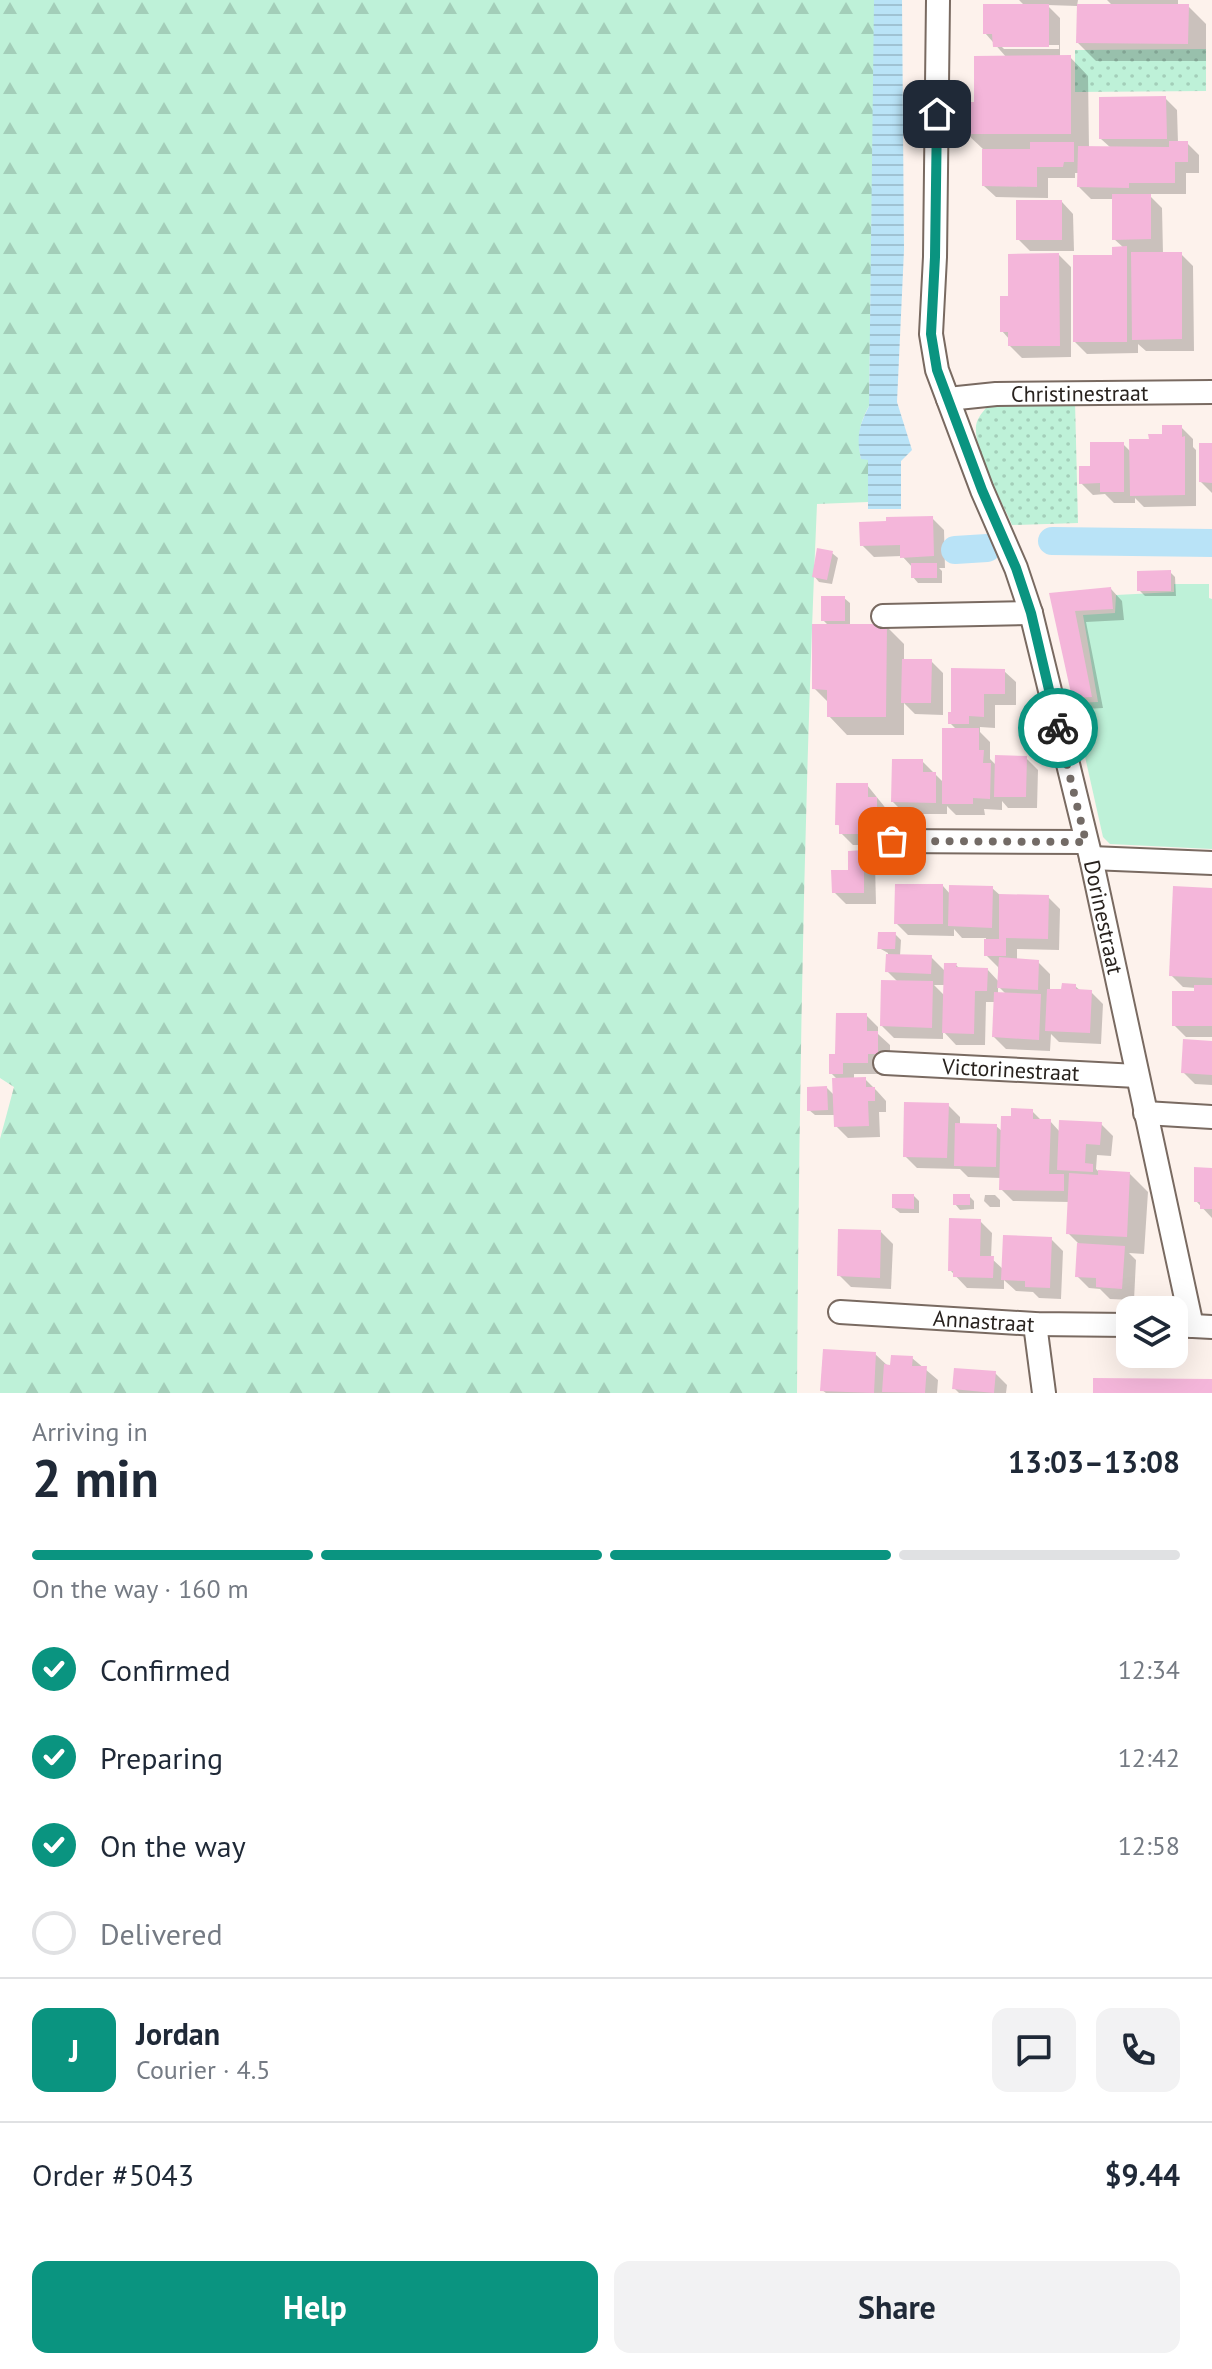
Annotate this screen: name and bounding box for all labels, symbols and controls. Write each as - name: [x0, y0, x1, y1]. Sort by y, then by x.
- pin: [903, 80, 971, 148]
- icon: home: [915, 92, 959, 136]
- street label: Christinestraat: [1011, 379, 1149, 408]
- courier: [1018, 688, 1098, 768]
- icon: bike: [1036, 706, 1080, 750]
- pin: [858, 807, 926, 875]
- icon: bag: [870, 819, 914, 863]
- street label: Dorinestraat: [1078, 857, 1130, 977]
- street label: Victorinestraat: [940, 1052, 1081, 1087]
- map controls: [1116, 1296, 1188, 1368]
- button: layers: [1116, 1296, 1188, 1368]
- street label: Annastraat: [932, 1304, 1036, 1338]
- text: Arriving in: [32, 1415, 148, 1448]
- text: 13:03–13:08: [1008, 1442, 1180, 1481]
- text: 2 min: [32, 1444, 159, 1511]
- text: On the way · 160 m: [32, 1572, 249, 1605]
- icon: check: [32, 1647, 76, 1691]
- text: Confirmed: [100, 1650, 231, 1689]
- text: 12:34: [1118, 1653, 1180, 1686]
- icon: check: [32, 1735, 76, 1779]
- text: Preparing: [100, 1738, 223, 1777]
- text: 12:42: [1118, 1741, 1180, 1774]
- icon: check: [32, 1823, 76, 1867]
- text: On the way: [100, 1826, 246, 1865]
- text: 12:58: [1118, 1829, 1180, 1862]
- text: Delivered: [100, 1914, 223, 1953]
- button: chat: [992, 2008, 1076, 2092]
- button: phone: [1096, 2008, 1180, 2092]
- text: Jordan: [136, 2014, 220, 2053]
- text: J: [69, 2031, 79, 2070]
- text: Courier · 4.5: [136, 2053, 270, 2086]
- text: Order #5043: [32, 2155, 194, 2194]
- text: $9.44: [1105, 2155, 1180, 2194]
- button: Help: [32, 2261, 598, 2353]
- button: Share: [614, 2261, 1180, 2353]

